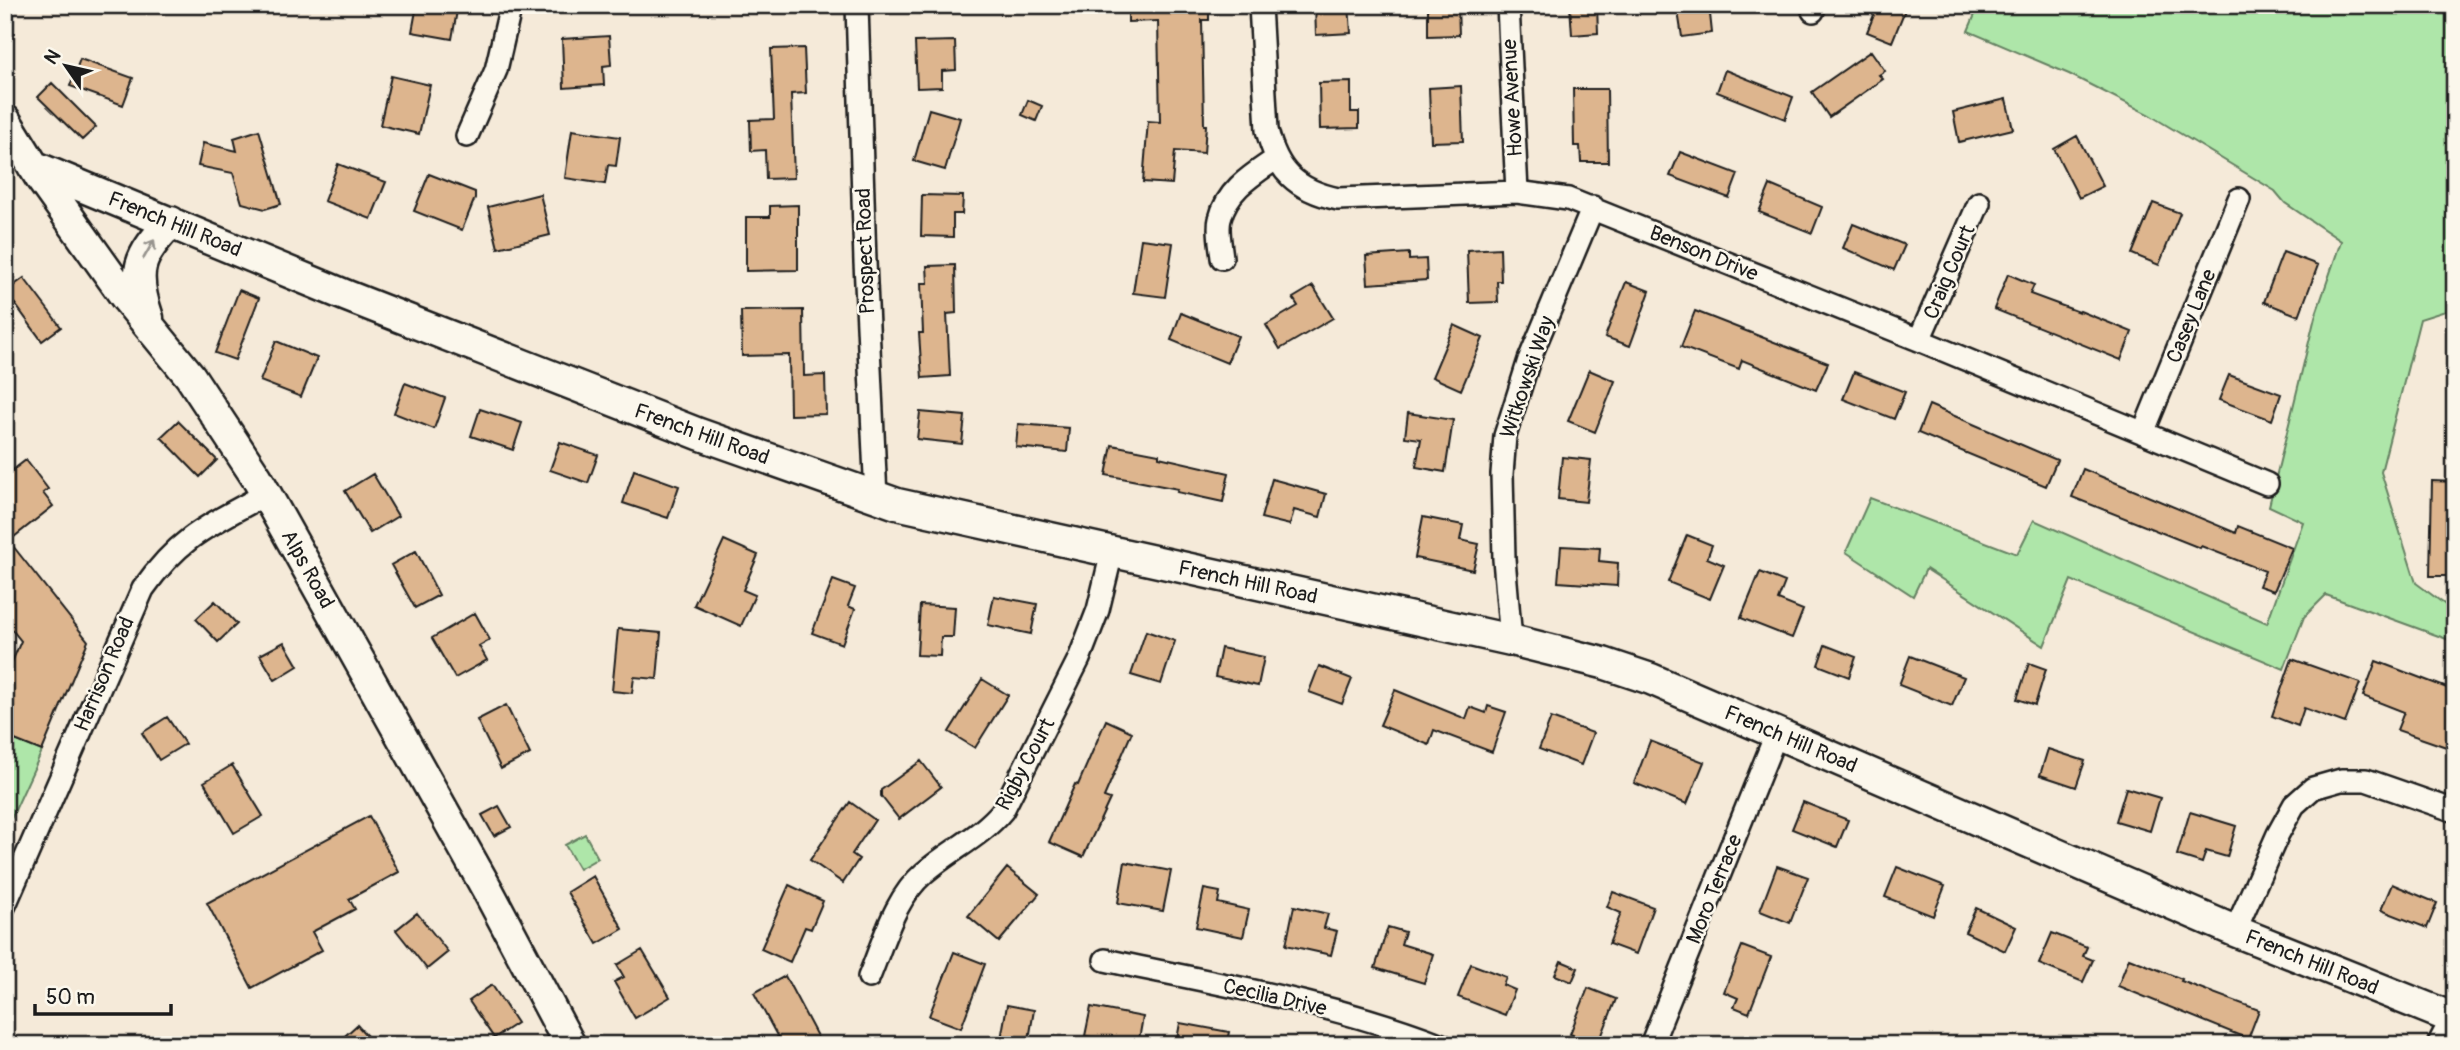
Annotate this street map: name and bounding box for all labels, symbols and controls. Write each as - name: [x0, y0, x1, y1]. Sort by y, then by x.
- north arrow: [32, 32, 102, 102]
- street label: Howe Avenue: [1496, 38, 1529, 158]
- text: N: [39, 45, 66, 69]
- street label: French Hill Road: [104, 185, 246, 264]
- street label: Prospect Road: [850, 187, 881, 315]
- street label: Benson Drive: [1645, 219, 1763, 288]
- street label: Craig Court: [1918, 220, 1982, 323]
- one-way arrow: [142, 239, 156, 259]
- street label: Casey Lane: [2160, 265, 2223, 367]
- street label: Witkowski Way: [1494, 313, 1561, 442]
- street label: French Hill Road: [631, 398, 773, 471]
- street label: Alps Road: [275, 525, 340, 613]
- street label: French Hill Road: [1176, 555, 1320, 610]
- street label: Harrison Road: [68, 613, 141, 736]
- street label: French Hill Road: [1720, 699, 1861, 780]
- street label: Rigby Court: [990, 713, 1061, 815]
- street label: Moro Terrace: [1680, 830, 1749, 948]
- street label: French Hill Road: [2241, 923, 2383, 1002]
- street label: Cecilia Drive: [1220, 972, 1330, 1023]
- scale bar: [35, 973, 172, 1017]
- text: 50 m: [46, 984, 95, 1011]

